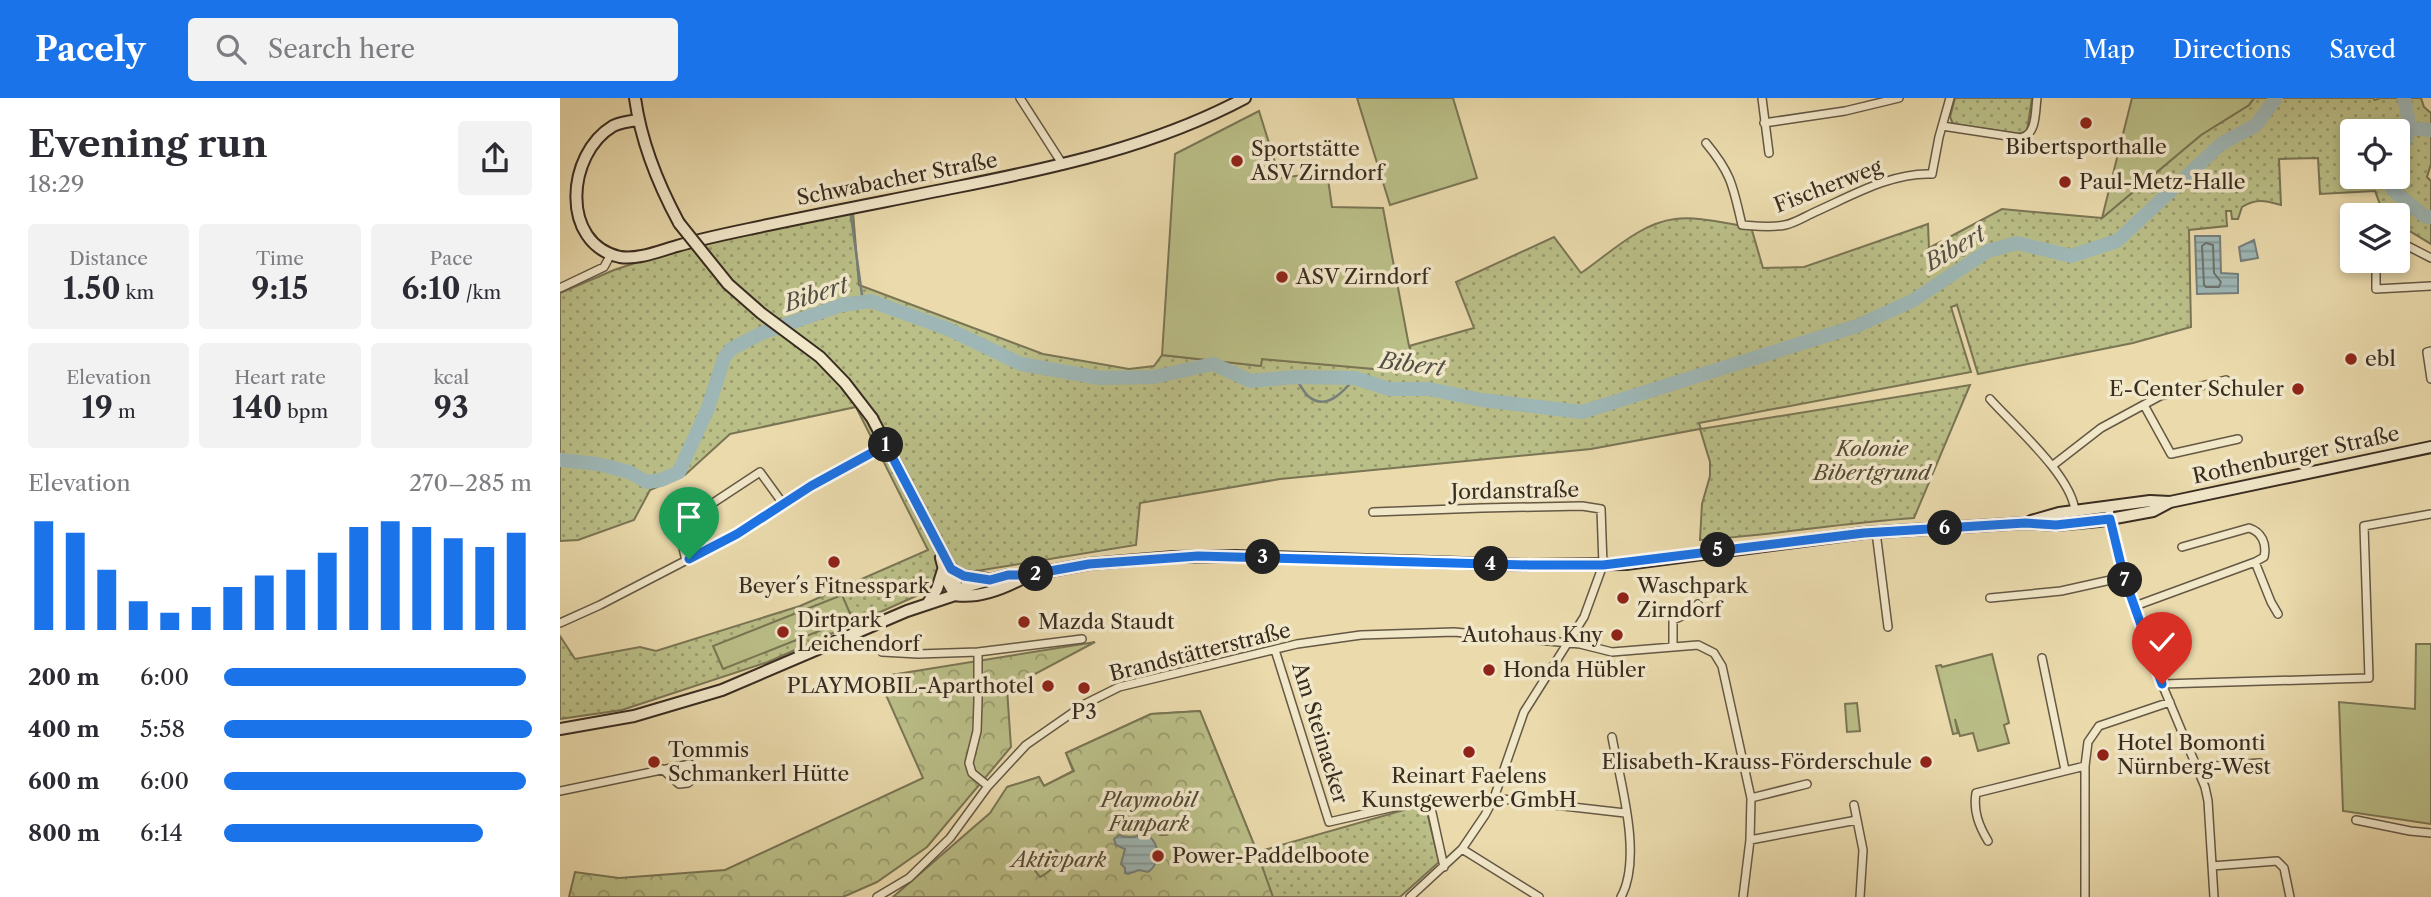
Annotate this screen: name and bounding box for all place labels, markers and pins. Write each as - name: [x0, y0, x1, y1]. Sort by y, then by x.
- marker: Bibertsporthalle: [2078, 115, 2094, 131]
- place label: Bibertsporthalle: [2005, 134, 2167, 159]
- place label: Sportstätte ASV Zirndorf: [1250, 136, 1386, 185]
- marker: Sportstätte ASV Zirndorf: [1229, 153, 1245, 169]
- place label: Paul-Metz-Halle: [2079, 169, 2246, 194]
- marker: Paul-Metz-Halle: [2057, 174, 2073, 190]
- place label: ASV Zirndorf: [1295, 264, 1431, 289]
- marker: ASV Zirndorf: [1274, 269, 1290, 285]
- place label: ebl: [2365, 346, 2396, 371]
- marker: ebl: [2343, 351, 2359, 367]
- place label: E-Center Schuler: [2109, 376, 2284, 401]
- marker: E-Center Schuler: [2290, 381, 2306, 397]
- pin: 1: [868, 428, 904, 462]
- pin: [659, 487, 719, 559]
- pin: 6: [1928, 510, 1962, 546]
- pin: 5: [1700, 532, 1736, 568]
- pin: 3: [1246, 540, 1280, 574]
- pin: 4: [1474, 546, 1508, 582]
- marker: Beyer´s Fitnesspark: [826, 554, 842, 570]
- pin: 2: [1018, 556, 1054, 592]
- pin: 7: [2108, 562, 2142, 598]
- place label: Beyer´s Fitnesspark: [738, 573, 931, 598]
- place label: Waschpark Zirndorf: [1636, 573, 1748, 622]
- marker: Waschpark Zirndorf: [1615, 590, 1631, 606]
- place label: Dirtpark Leichendorf: [797, 607, 922, 656]
- place label: Mazda Staudt: [1038, 609, 1175, 634]
- pin: [2132, 612, 2192, 684]
- marker: Mazda Staudt: [1016, 614, 1032, 630]
- place label: Autohaus Kny: [1461, 622, 1603, 647]
- marker: Dirtpark Leichendorf: [775, 624, 791, 640]
- marker: Autohaus Kny: [1609, 627, 1625, 643]
- place label: Honda Hübler: [1503, 657, 1646, 682]
- marker: Honda Hübler: [1481, 662, 1497, 678]
- place label: PLAYMOBIL-Aparthotel: [787, 673, 1034, 698]
- marker: PLAYMOBIL-Aparthotel: [1040, 678, 1056, 694]
- marker: P3: [1076, 680, 1092, 696]
- place label: P3: [1071, 699, 1097, 724]
- place label: Hotel Bomonti Nürnberg-West: [2117, 730, 2271, 779]
- place label: Tommis Schmankerl Hütte: [668, 737, 849, 786]
- marker: Reinart Faelens Kunstgewerbe GmbH: [1461, 744, 1477, 760]
- marker: Hotel Bomonti Nürnberg-West: [2095, 747, 2111, 763]
- place label: Elisabeth-Krauss-Förderschule: [1602, 749, 1912, 774]
- marker: Tommis Schmankerl Hütte: [646, 754, 662, 770]
- marker: Elisabeth-Krauss-Förderschule: [1918, 754, 1934, 770]
- place label: Reinart Faelens Kunstgewerbe GmbH: [1361, 763, 1577, 812]
- place label: Power-Paddelboote: [1172, 843, 1370, 868]
- marker: Power-Paddelboote: [1150, 848, 1166, 864]

